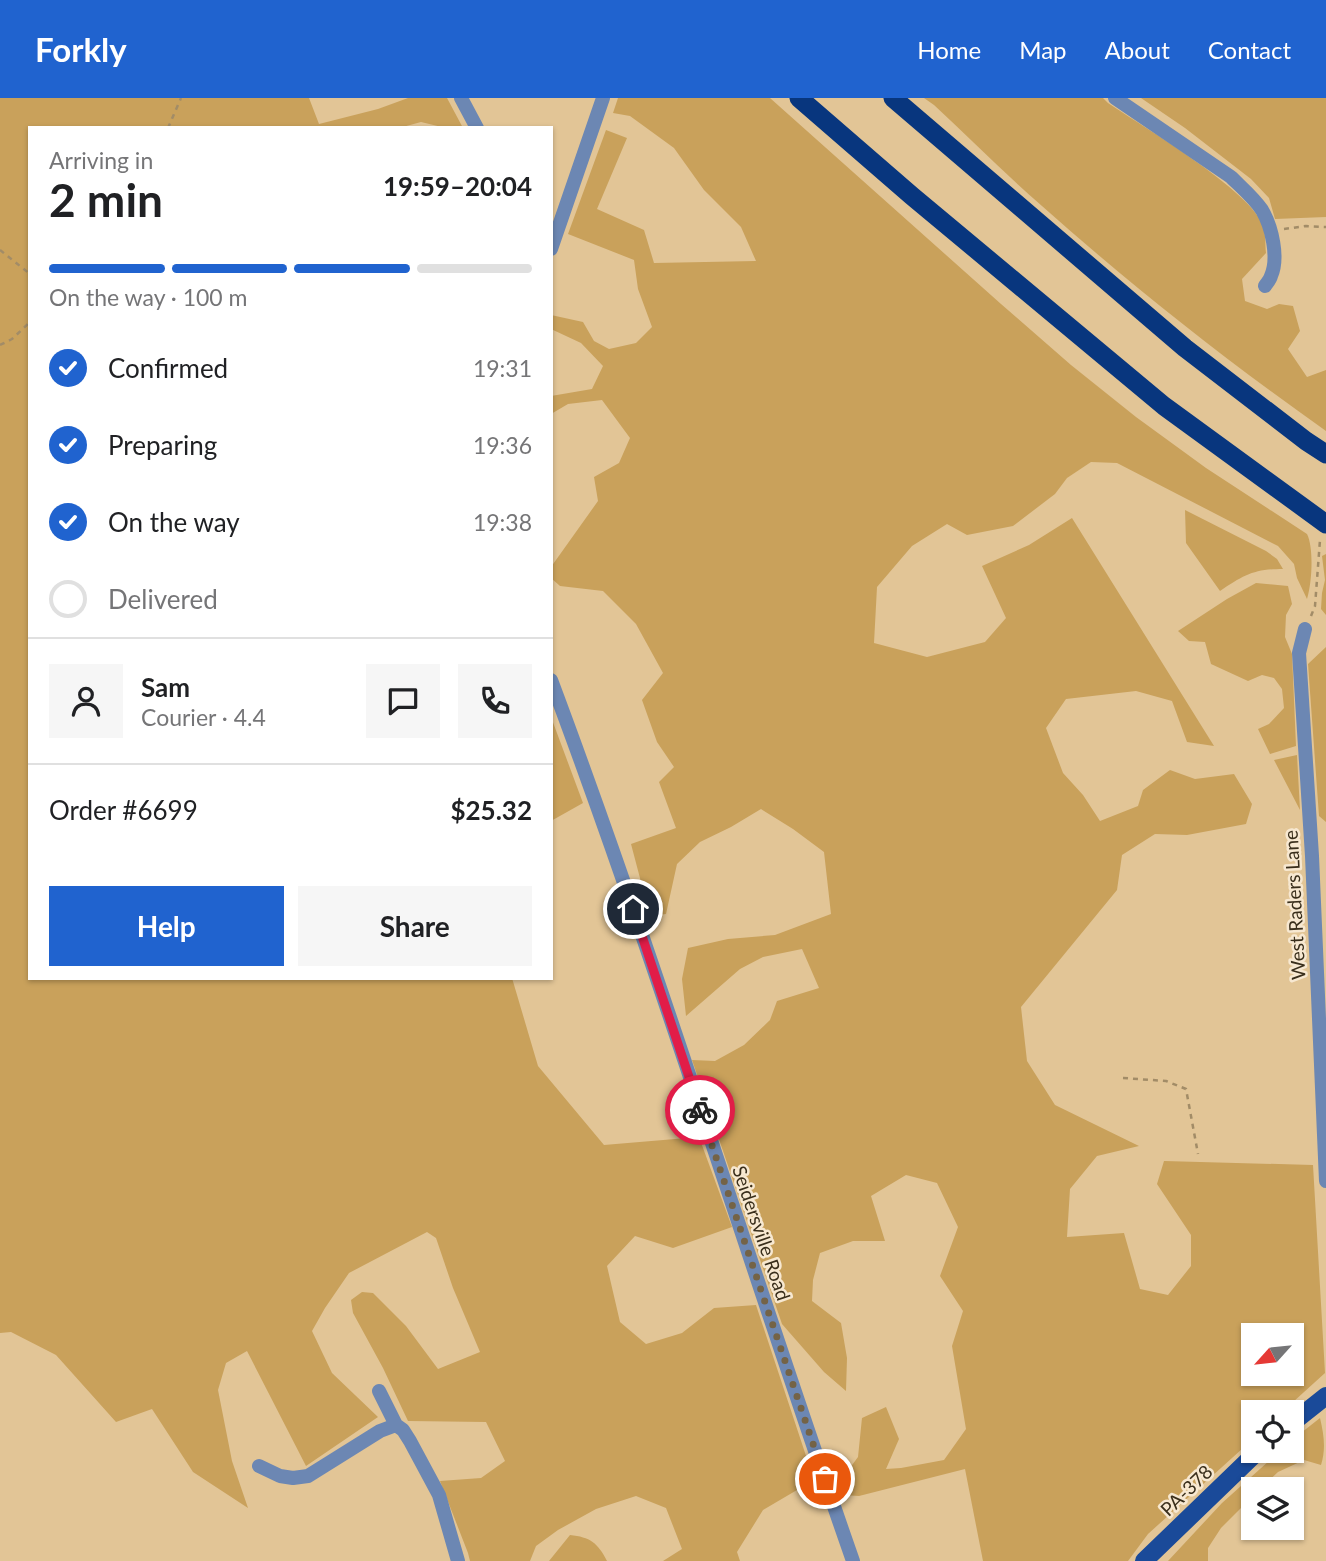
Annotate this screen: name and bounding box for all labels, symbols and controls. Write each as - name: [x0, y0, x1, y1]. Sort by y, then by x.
- text: Forkly: [35, 29, 127, 69]
- text: Home: [917, 35, 981, 64]
- text: Map: [1019, 35, 1067, 64]
- text: About: [1105, 35, 1170, 64]
- text: Contact: [1208, 35, 1291, 64]
- text: Arriving in: [49, 146, 153, 174]
- text: 19:59–20:04: [383, 170, 532, 202]
- text: 2 min: [49, 172, 163, 227]
- text: On the way · 100 m: [49, 283, 248, 311]
- icon: check: [49, 349, 87, 387]
- text: Confirmed: [108, 352, 228, 384]
- text: 19:31: [473, 354, 532, 382]
- icon: check: [49, 426, 87, 464]
- text: Preparing: [108, 429, 217, 461]
- text: 19:36: [473, 431, 532, 459]
- icon: check: [49, 503, 87, 541]
- text: On the way: [108, 506, 240, 538]
- text: 19:38: [473, 508, 532, 536]
- text: Delivered: [108, 583, 218, 615]
- button: person: [49, 664, 123, 738]
- button: chat: [366, 664, 440, 738]
- button: phone: [458, 664, 532, 738]
- text: Sam: [141, 671, 190, 703]
- text: Courier · 4.4: [141, 703, 266, 731]
- text: Order #6699: [49, 794, 198, 826]
- text: $25.32: [450, 794, 532, 826]
- street label: West Raders Lane: [1279, 829, 1309, 981]
- pin: [603, 879, 663, 939]
- button: Help: [49, 886, 284, 966]
- button: Share: [298, 886, 532, 966]
- icon: home: [614, 890, 652, 928]
- courier: [665, 1075, 735, 1145]
- icon: bike: [681, 1091, 719, 1129]
- street label: Seidersville Road: [728, 1163, 796, 1303]
- north arrow: [1241, 1323, 1304, 1386]
- map controls: [1241, 1323, 1304, 1540]
- button: locate: [1241, 1400, 1304, 1463]
- pin: [795, 1449, 855, 1509]
- icon: bag: [806, 1460, 844, 1498]
- street label: PA-378: [1155, 1460, 1217, 1520]
- button: layers: [1241, 1477, 1304, 1540]

